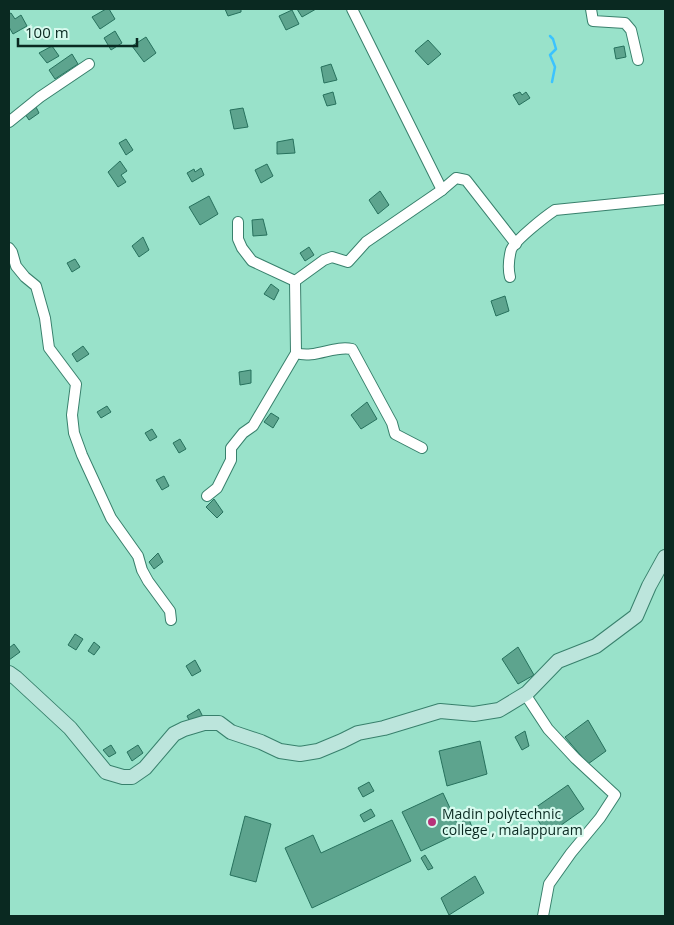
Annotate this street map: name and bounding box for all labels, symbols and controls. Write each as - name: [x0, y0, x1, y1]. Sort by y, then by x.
- scale bar: [18, 15, 136, 47]
- text: 100 m: [25, 22, 69, 42]
- place label: Madin polytechnic college , malappuram: [442, 804, 583, 839]
- marker: Madin polytechnic college , malappuram: [426, 816, 438, 828]

